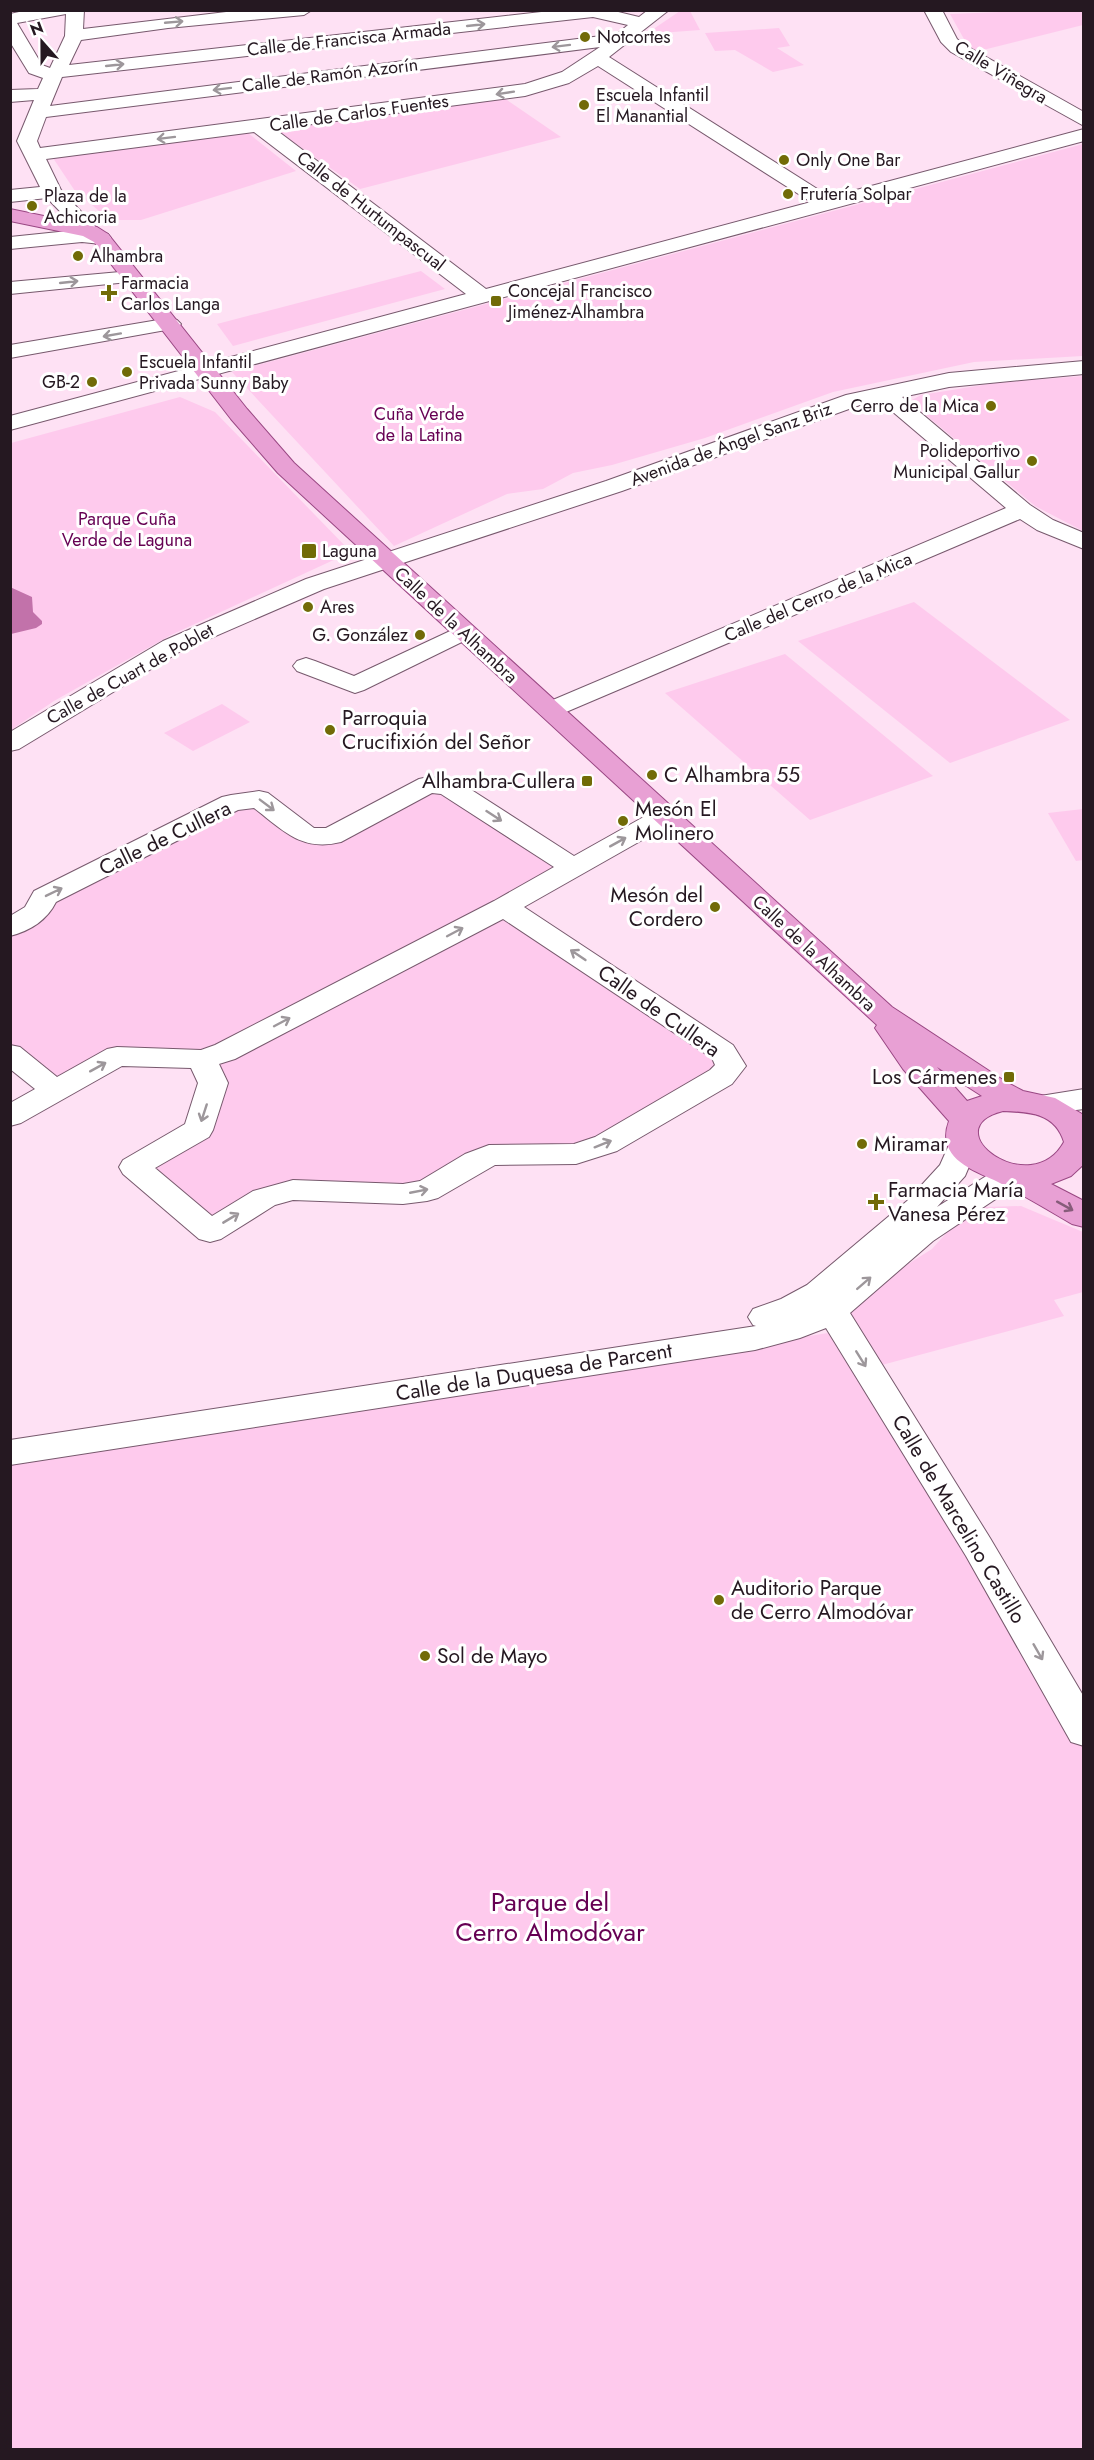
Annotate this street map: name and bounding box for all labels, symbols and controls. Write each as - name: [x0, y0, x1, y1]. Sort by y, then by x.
- north arrow: [12, 12, 72, 72]
- text: N: [27, 15, 47, 41]
- street label: Calle de Francisca Armada: [246, 15, 452, 63]
- one-way arrow: [163, 16, 183, 27]
- one-way arrow: [466, 19, 486, 30]
- place label: Notcortes: [597, 24, 671, 50]
- marker: Notcortes: [578, 30, 592, 44]
- street label: Calle Viñegra: [950, 34, 1052, 110]
- one-way arrow: [552, 40, 572, 51]
- street label: Calle de Ramón Azorín: [240, 51, 420, 99]
- one-way arrow: [105, 60, 125, 71]
- place label: Escuela Infantil El Manantial: [596, 82, 709, 129]
- one-way arrow: [213, 84, 233, 95]
- street label: Calle de Carlos Fuentes: [268, 88, 450, 138]
- one-way arrow: [496, 88, 515, 99]
- marker: Escuela Infantil El Manantial: [577, 98, 591, 112]
- one-way arrow: [157, 132, 176, 143]
- street label: Calle de Hurtumpascual: [291, 145, 451, 277]
- place label: Only One Bar: [796, 147, 901, 173]
- marker: Only One Bar: [777, 153, 791, 167]
- place label: Frutería Solpar: [800, 181, 913, 207]
- place label: Plaza de la Achicoria: [44, 183, 127, 230]
- marker: Frutería Solpar: [781, 187, 795, 201]
- marker: Plaza de la Achicoria: [25, 199, 39, 213]
- place label: Alhambra: [90, 243, 163, 269]
- marker: Alhambra: [71, 249, 85, 263]
- place label: Farmacia Carlos Langa: [121, 270, 220, 317]
- one-way arrow: [58, 276, 78, 287]
- place label: Concejal Francisco Jiménez-Alhambra: [506, 278, 652, 325]
- marker: Farmacia Carlos Langa: [102, 286, 116, 300]
- marker: Concejal Francisco Jiménez-Alhambra: [489, 294, 503, 308]
- one-way arrow: [103, 330, 122, 341]
- place label: Escuela Infantil Privada Sunny Baby: [139, 349, 288, 396]
- marker: Escuela Infantil Privada Sunny Baby: [120, 365, 134, 379]
- place label: GB-2: [42, 369, 80, 395]
- marker: GB-2: [85, 375, 99, 389]
- place label: Cerro de la Mica: [850, 393, 979, 419]
- street label: Avenida de Ángel Sanz Briz: [627, 395, 836, 493]
- marker: Cerro de la Mica: [984, 399, 998, 413]
- park label: Cuña Verde de la Latina: [374, 401, 464, 448]
- place label: Polideportivo Municipal Gallur: [894, 438, 1021, 485]
- marker: Polideportivo Municipal Gallur: [1025, 454, 1039, 468]
- park label: Parque Cuña Verde de Laguna: [62, 506, 192, 553]
- place label: Laguna: [322, 538, 377, 564]
- marker: Laguna: [300, 542, 318, 560]
- street label: Calle del Cerro de la Mica: [720, 546, 916, 648]
- street label: Calle de la Alhambra: [389, 561, 523, 689]
- place label: Ares: [320, 594, 354, 620]
- marker: Ares: [301, 600, 315, 614]
- street label: Calle de Cuart de Poblet: [42, 617, 219, 731]
- place label: G. González: [312, 622, 409, 648]
- marker: G. González: [413, 628, 427, 642]
- place label: Parroquia Crucifixión del Señor: [342, 703, 531, 757]
- marker: Parroquia Crucifixión del Señor: [323, 723, 337, 737]
- place label: C Alhambra 55: [664, 760, 800, 790]
- place label: Alhambra-Cullera: [422, 766, 575, 796]
- marker: C Alhambra 55: [645, 768, 659, 782]
- marker: Alhambra-Cullera: [580, 774, 594, 788]
- street label: Calle de Cullera: [94, 793, 236, 883]
- place label: Mesón El Molinero: [635, 794, 716, 848]
- one-way arrow: [259, 799, 275, 812]
- one-way arrow: [485, 810, 502, 822]
- marker: Mesón El Molinero: [616, 814, 630, 828]
- one-way arrow: [609, 836, 626, 848]
- place label: Mesón del Cordero: [610, 880, 703, 934]
- one-way arrow: [45, 886, 63, 898]
- street label: Calle de la Alhambra: [747, 889, 881, 1017]
- marker: Mesón del Cordero: [708, 900, 722, 914]
- one-way arrow: [446, 926, 464, 937]
- one-way arrow: [569, 949, 586, 962]
- street label: Calle de Cullera: [592, 958, 726, 1064]
- one-way arrow: [273, 1016, 291, 1027]
- one-way arrow: [89, 1061, 107, 1072]
- place label: Los Cármenes: [872, 1062, 997, 1092]
- marker: Los Cármenes: [1002, 1070, 1016, 1084]
- one-way arrow: [198, 1103, 209, 1122]
- place label: Miramar: [874, 1129, 948, 1159]
- marker: Miramar: [855, 1137, 869, 1151]
- one-way arrow: [593, 1138, 612, 1149]
- place label: Farmacia María Vanesa Pérez: [888, 1175, 1023, 1229]
- one-way arrow: [409, 1185, 429, 1196]
- marker: Farmacia María Vanesa Pérez: [869, 1195, 883, 1209]
- one-way arrow: [1056, 1200, 1073, 1212]
- one-way arrow: [222, 1212, 239, 1224]
- one-way arrow: [856, 1276, 871, 1290]
- street label: Calle de la Duquesa de Parcent: [394, 1335, 674, 1409]
- one-way arrow: [856, 1350, 868, 1367]
- street label: Calle de Marcelino Castillo: [885, 1409, 1033, 1629]
- place label: Auditorio Parque de Cerro Almodóvar: [731, 1573, 914, 1627]
- marker: Auditorio Parque de Cerro Almodóvar: [712, 1593, 726, 1607]
- place label: Sol de Mayo: [437, 1641, 548, 1671]
- one-way arrow: [1032, 1643, 1044, 1660]
- marker: Sol de Mayo: [418, 1649, 432, 1663]
- park label: Parque del Cerro Almodóvar: [455, 1883, 645, 1951]

